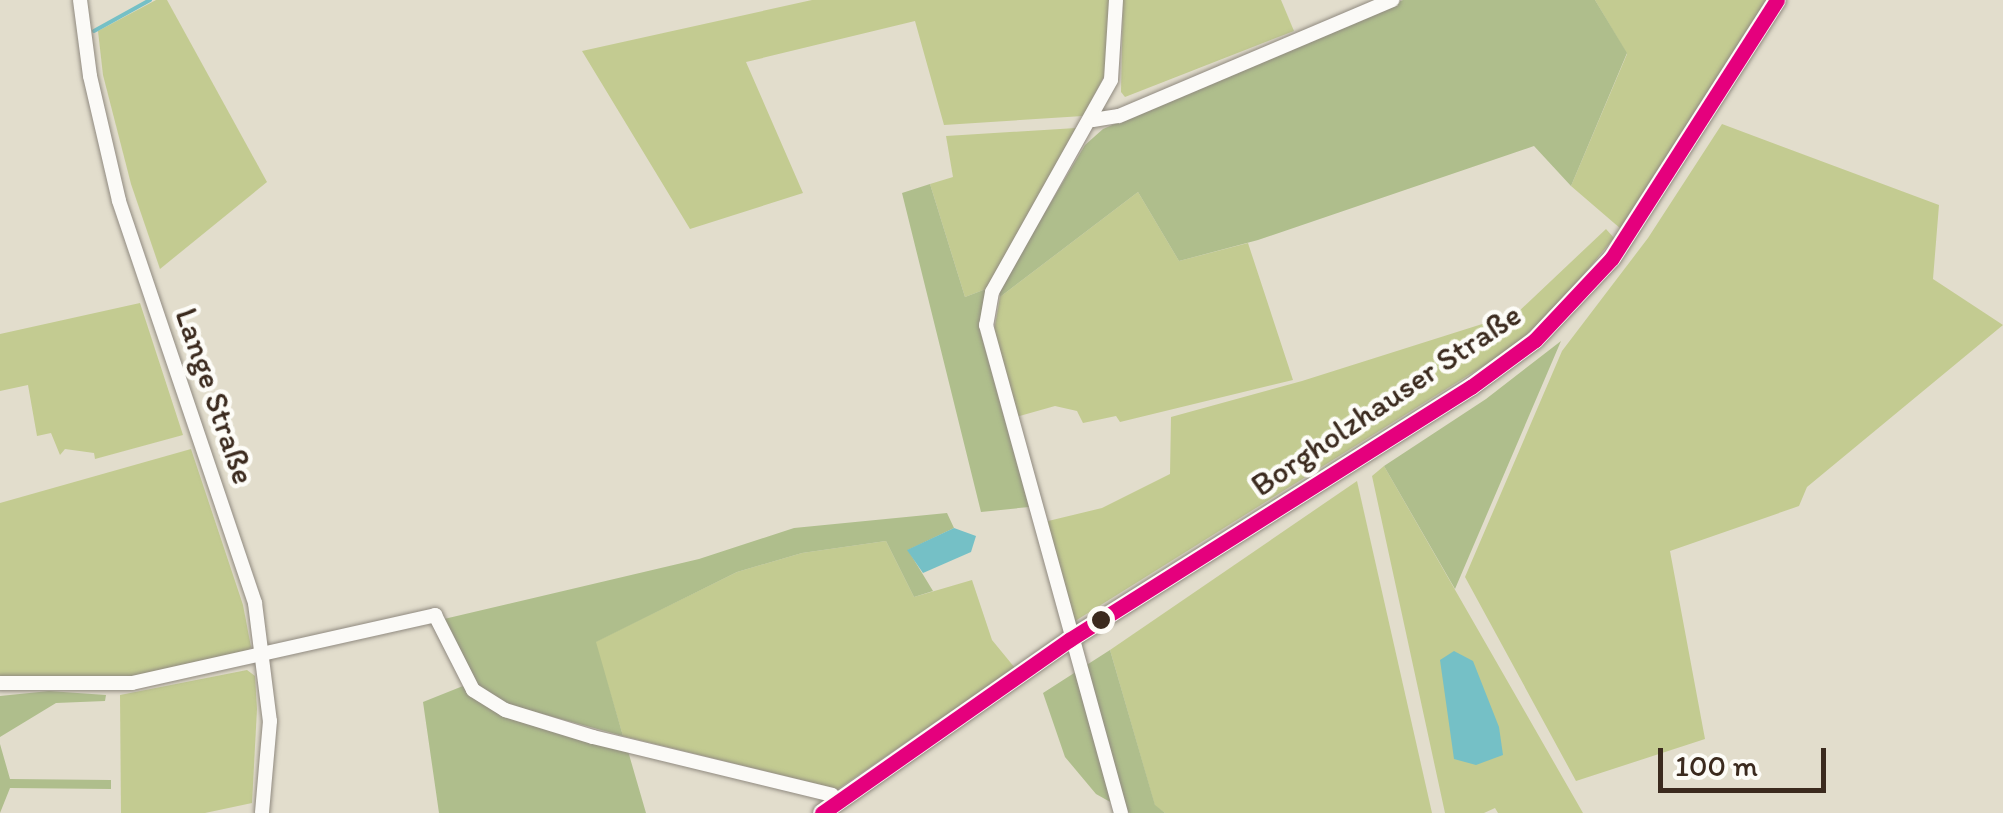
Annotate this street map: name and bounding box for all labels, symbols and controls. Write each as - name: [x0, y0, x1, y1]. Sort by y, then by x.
- street label: Borgholzhauser Straße: [1244, 296, 1528, 504]
- street label: Lange Straße: [167, 303, 263, 489]
- unlabelled marker: [1091, 610, 1111, 630]
- scale bar: [1663, 728, 1830, 790]
- text: 100 m: [1675, 747, 1758, 784]

